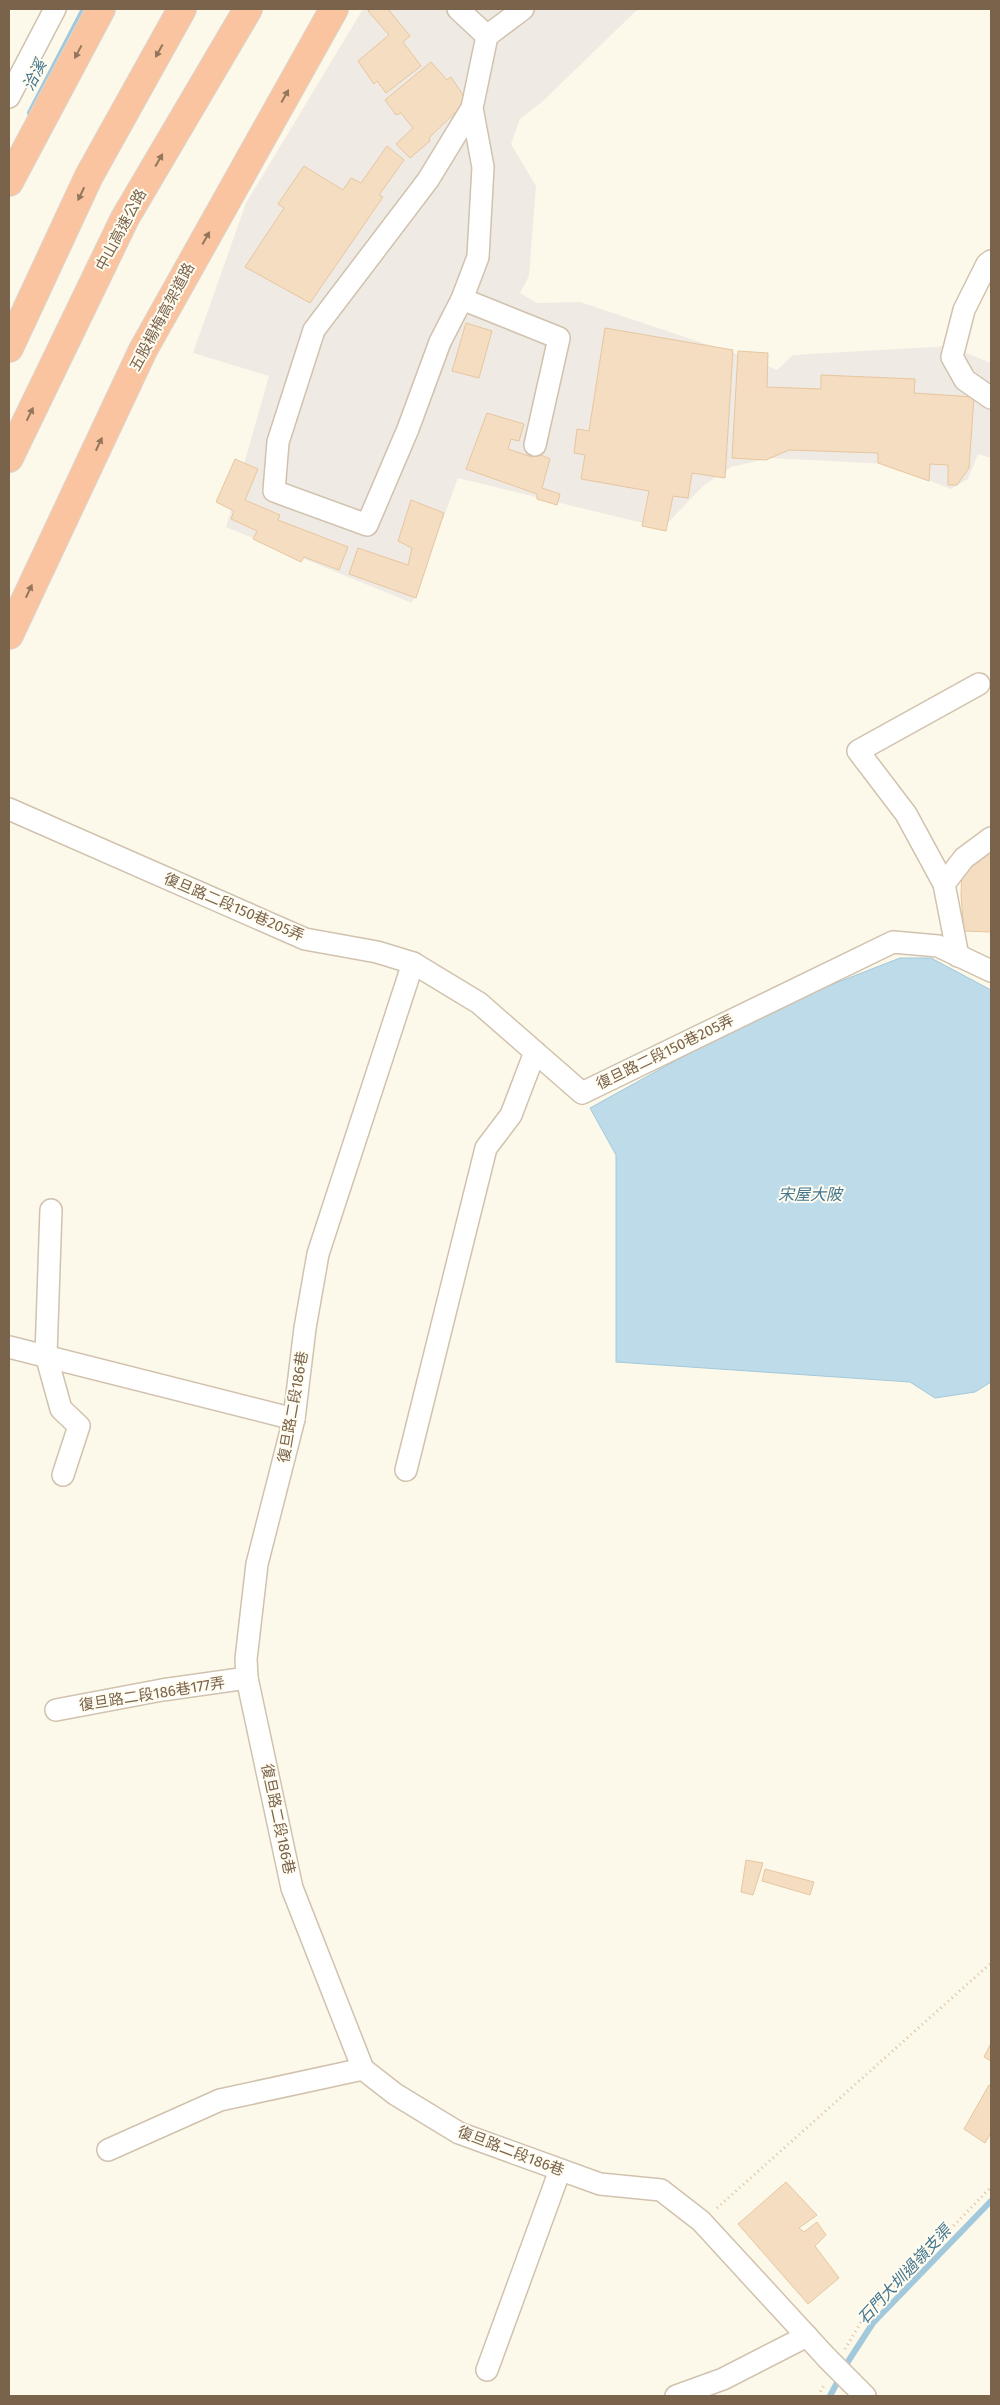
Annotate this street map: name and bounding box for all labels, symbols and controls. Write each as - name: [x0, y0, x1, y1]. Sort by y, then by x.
- one-way arrow: [74, 45, 83, 58]
- one-way arrow: [154, 45, 163, 58]
- water label: 洽溪: [19, 55, 51, 94]
- one-way arrow: [281, 89, 289, 103]
- one-way arrow: [155, 154, 164, 167]
- street label: 中山高速公路: [92, 186, 150, 274]
- one-way arrow: [77, 187, 85, 201]
- one-way arrow: [201, 231, 210, 244]
- street label: 五股楊梅高架道路: [126, 260, 198, 374]
- one-way arrow: [26, 407, 34, 421]
- one-way arrow: [95, 437, 103, 451]
- one-way arrow: [26, 584, 34, 598]
- street label: 復旦路二段150巷205弄: [161, 869, 307, 945]
- street label: 復旦路二段150巷205弄: [593, 1011, 737, 1093]
- water label: 宋屋大陂: [778, 1185, 844, 1204]
- street label: 復旦路二段186巷: [274, 1350, 312, 1464]
- street label: 復旦路二段186巷177弄: [78, 1674, 226, 1714]
- street label: 復旦路二段186巷: [257, 1762, 299, 1876]
- street label: 復旦路二段186巷: [455, 2122, 567, 2180]
- water label: 石門大圳過嶺支渠: [854, 2220, 956, 2328]

